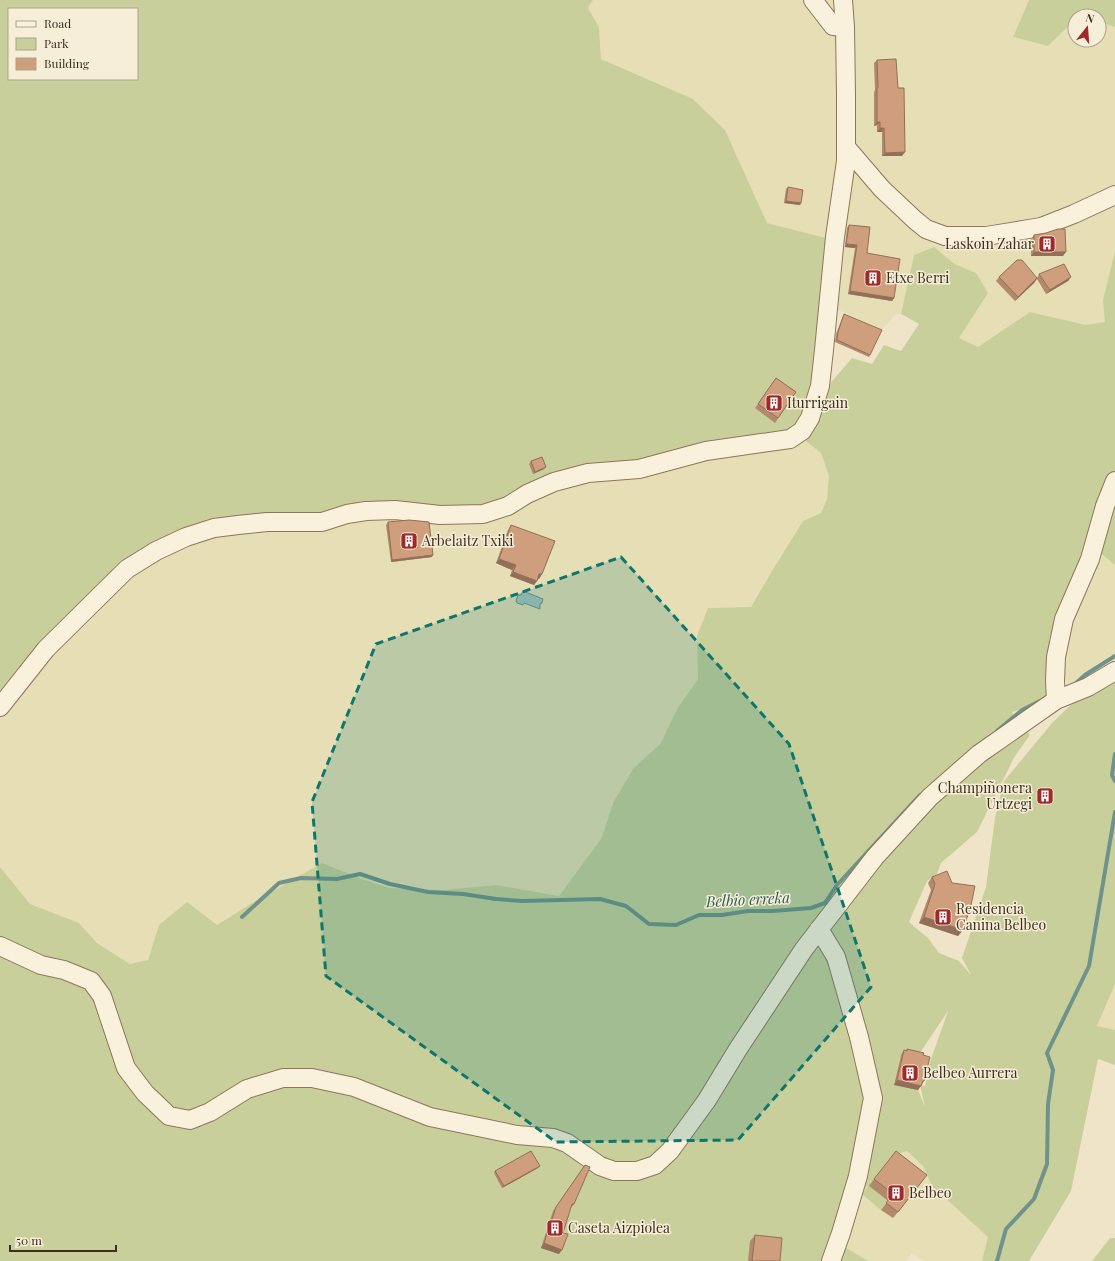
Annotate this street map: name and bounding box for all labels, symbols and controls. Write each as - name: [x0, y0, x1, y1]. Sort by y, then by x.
- legend: [8, 8, 138, 80]
- north arrow: [1067, 8, 1107, 48]
- text: N: [1084, 10, 1096, 26]
- text: Road: [44, 15, 71, 31]
- text: Park: [44, 35, 69, 51]
- text: Building: [44, 55, 90, 71]
- place label: Laskoin Zahar: [945, 234, 1035, 253]
- building icon: Laskoin Zahar: [1037, 234, 1057, 254]
- building icon: Etxe Berri: [863, 268, 883, 288]
- place label: Etxe Berri: [886, 268, 949, 287]
- building icon: Iturrigain: [764, 393, 784, 413]
- place label: Iturrigain: [787, 393, 849, 412]
- building icon: Arbelaitz Txiki: [399, 531, 419, 551]
- place label: Arbelaitz Txiki: [421, 531, 513, 550]
- place label: Champiñonera Urtzegi: [938, 778, 1032, 813]
- building icon: Champiñonera Urtzegi: [1035, 786, 1055, 806]
- water label: Belbio erreka: [704, 887, 791, 911]
- place label: Residencia Canina Belbeo: [956, 899, 1046, 934]
- building icon: Residencia Canina Belbeo: [933, 907, 953, 927]
- building icon: Belbeo Aurrera: [900, 1063, 920, 1083]
- place label: Belbeo Aurrera: [923, 1063, 1017, 1082]
- building icon: Belbeo: [886, 1183, 906, 1203]
- place label: Belbeo: [909, 1183, 952, 1202]
- building icon: Caseta Aizpiolea: [545, 1218, 565, 1238]
- place label: Caseta Aizpiolea: [568, 1218, 670, 1237]
- scale bar: [10, 1227, 116, 1253]
- text: 50 m: [16, 1232, 42, 1248]

